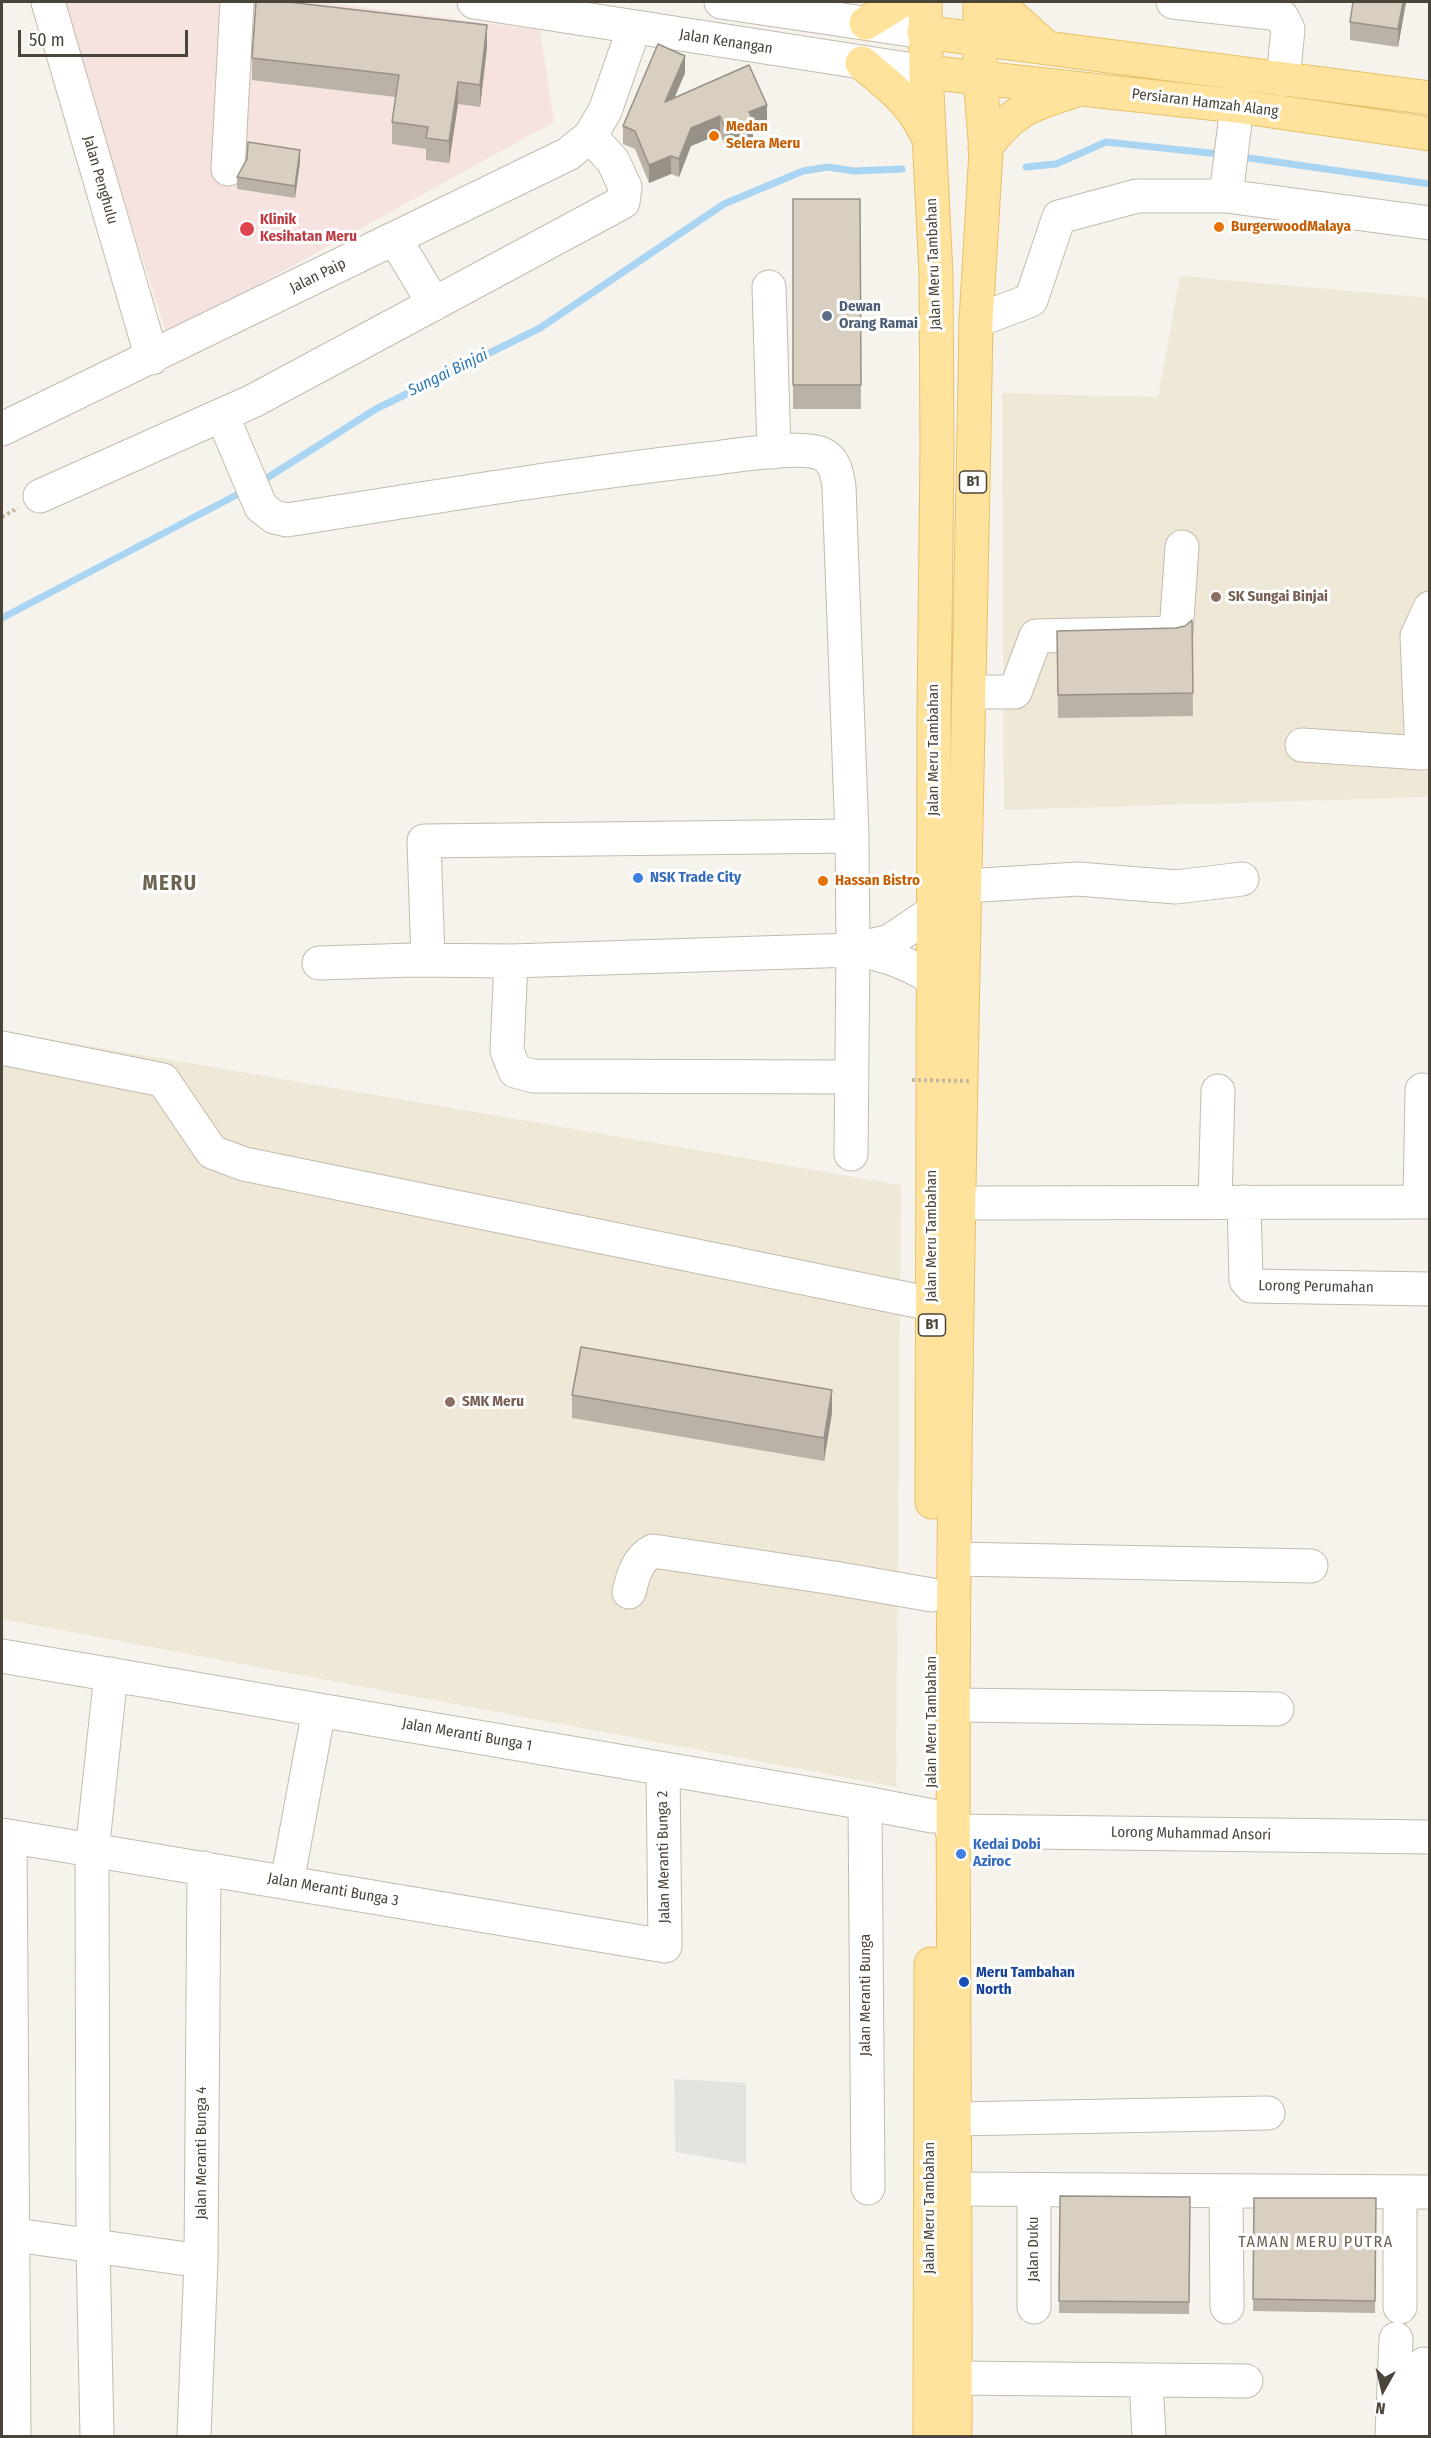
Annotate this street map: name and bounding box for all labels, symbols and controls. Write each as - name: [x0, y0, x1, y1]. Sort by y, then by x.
- scale bar: [21, 18, 190, 56]
- street label: Jalan Kenangan: [678, 26, 774, 58]
- text: 50 m: [29, 29, 65, 51]
- street label: Persiaran Hamzah Alang: [1131, 85, 1279, 121]
- place label: Medan Selera Meru: [726, 118, 800, 153]
- marker: Medan Selera Meru: [707, 129, 721, 143]
- street label: Jalan Penghulu: [79, 134, 121, 226]
- street label: Jalan Meru Tambahan: [923, 198, 945, 330]
- place label: Klinik Kesihatan Meru: [260, 211, 357, 246]
- place label: BurgerwoodMalaya: [1231, 218, 1351, 236]
- marker: Klinik Kesihatan Meru: [238, 220, 256, 238]
- marker: BurgerwoodMalaya: [1212, 220, 1226, 234]
- street label: Jalan Paip: [287, 255, 349, 297]
- place label: Dewan Orang Ramai: [839, 298, 918, 333]
- marker: Dewan Orang Ramai: [820, 309, 834, 323]
- water label: Sungai Binjai: [405, 345, 491, 401]
- road number: B1: [960, 471, 986, 493]
- place label: SK Sungai Binjai: [1228, 588, 1328, 606]
- marker: SK Sungai Binjai: [1209, 590, 1223, 604]
- street label: Jalan Meru Tambahan: [925, 684, 943, 816]
- place label: NSK Trade City: [650, 869, 741, 887]
- district label: MERU: [142, 871, 198, 897]
- marker: NSK Trade City: [631, 871, 645, 885]
- place label: Hassan Bistro: [835, 872, 920, 890]
- marker: Hassan Bistro: [816, 874, 830, 888]
- street label: Jalan Meru Tambahan: [923, 1170, 941, 1302]
- street label: Lorong Perumahan: [1258, 1277, 1374, 1297]
- road number: B1: [918, 1314, 946, 1336]
- place label: SMK Meru: [462, 1393, 524, 1411]
- marker: SMK Meru: [443, 1395, 457, 1409]
- street label: Jalan Meru Tambahan: [923, 1656, 941, 1788]
- street label: Jalan Meranti Bunga 1: [401, 1715, 533, 1755]
- street label: Jalan Meranti Bunga 2: [654, 1791, 674, 1923]
- street label: Lorong Muhammad Ansori: [1111, 1824, 1271, 1844]
- place label: Kedai Dobi Aziroc: [973, 1836, 1041, 1871]
- marker: Kedai Dobi Aziroc: [954, 1847, 968, 1861]
- street label: Jalan Meranti Bunga 3: [266, 1870, 400, 1910]
- street label: Jalan Meranti Bunga: [857, 1934, 875, 2056]
- place label: Meru Tambahan North: [976, 1964, 1075, 1999]
- marker: Meru Tambahan North: [957, 1975, 971, 1989]
- street label: Jalan Meranti Bunga 4: [193, 2086, 211, 2220]
- street label: Jalan Meru Tambahan: [921, 2142, 939, 2274]
- street label: Jalan Duku: [1025, 2216, 1043, 2282]
- district label: TAMAN MERU PUTRA: [1238, 2233, 1394, 2253]
- north arrow: [1353, 2360, 1413, 2420]
- text: N: [1374, 2398, 1386, 2418]

